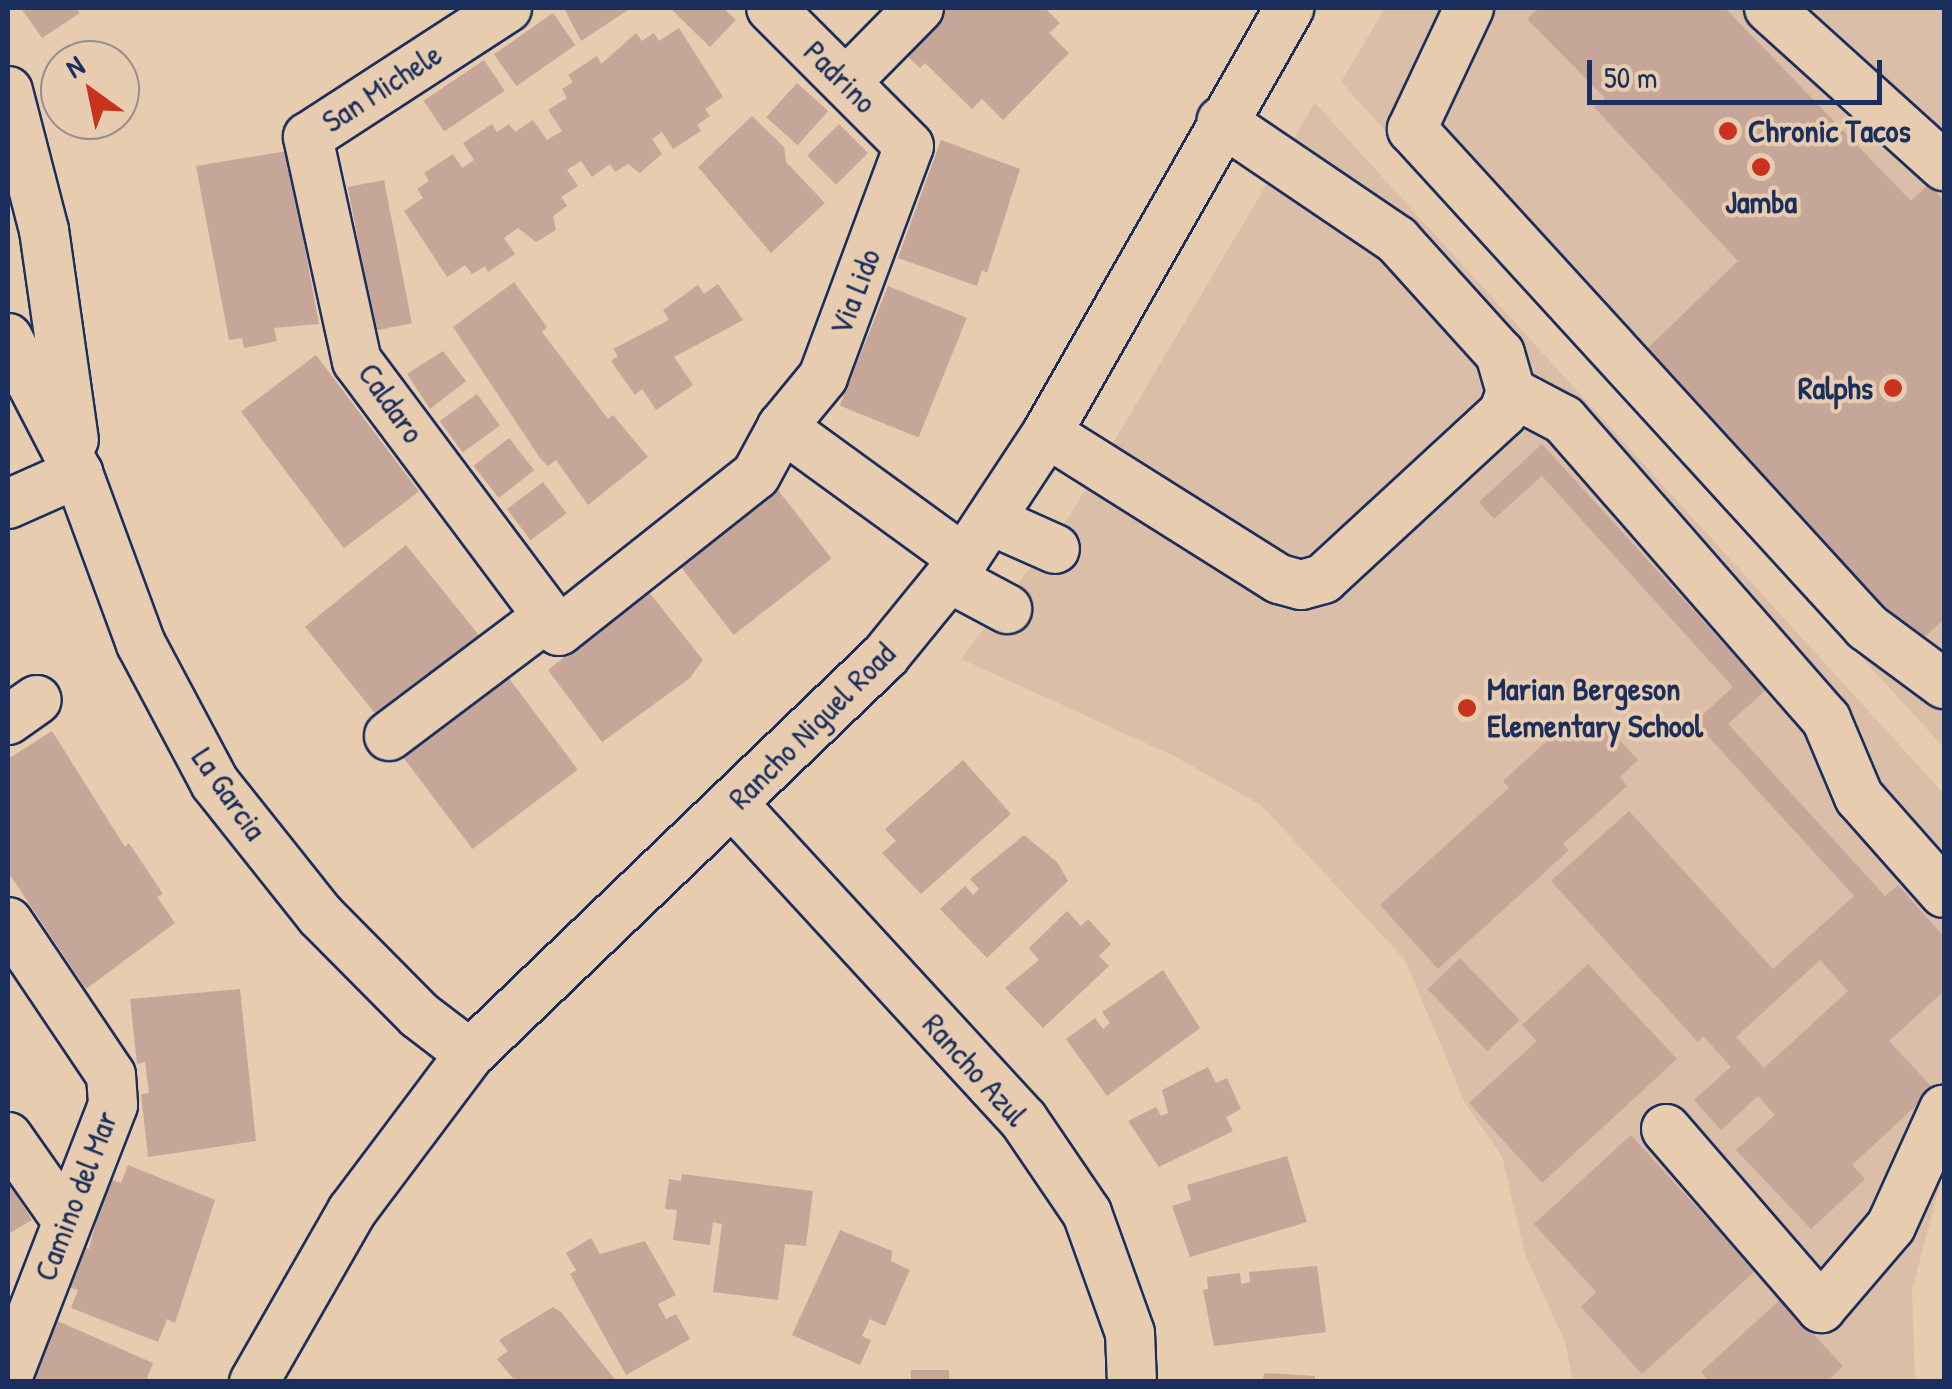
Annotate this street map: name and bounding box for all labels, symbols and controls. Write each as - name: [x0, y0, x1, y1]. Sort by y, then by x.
- street label: Padrino: [796, 33, 884, 121]
- street label: San Michele: [315, 35, 449, 141]
- north arrow: [40, 40, 140, 140]
- scale bar: [1592, 40, 1887, 102]
- text: N: [58, 47, 91, 87]
- text: 50 m: [1604, 57, 1657, 97]
- place label: Chronic Tacos: [1748, 112, 1911, 150]
- marker: Chronic Tacos: [1717, 120, 1739, 142]
- marker: Jamba: [1750, 156, 1772, 178]
- place label: Jamba: [1725, 183, 1797, 221]
- street label: Via Lido: [821, 243, 889, 341]
- street label: Caldaro: [350, 356, 432, 450]
- place label: Ralphs: [1798, 369, 1873, 407]
- marker: Ralphs: [1882, 377, 1904, 399]
- street label: Rancho Niguel Road: [721, 635, 903, 817]
- place label: Marian Bergeson Elementary School: [1487, 671, 1703, 746]
- marker: Marian Bergeson Elementary School: [1456, 697, 1478, 719]
- street label: La Garcia: [183, 740, 275, 848]
- street label: Rancho Azul: [914, 1006, 1036, 1134]
- street label: Camino del Mar: [26, 1106, 126, 1286]

